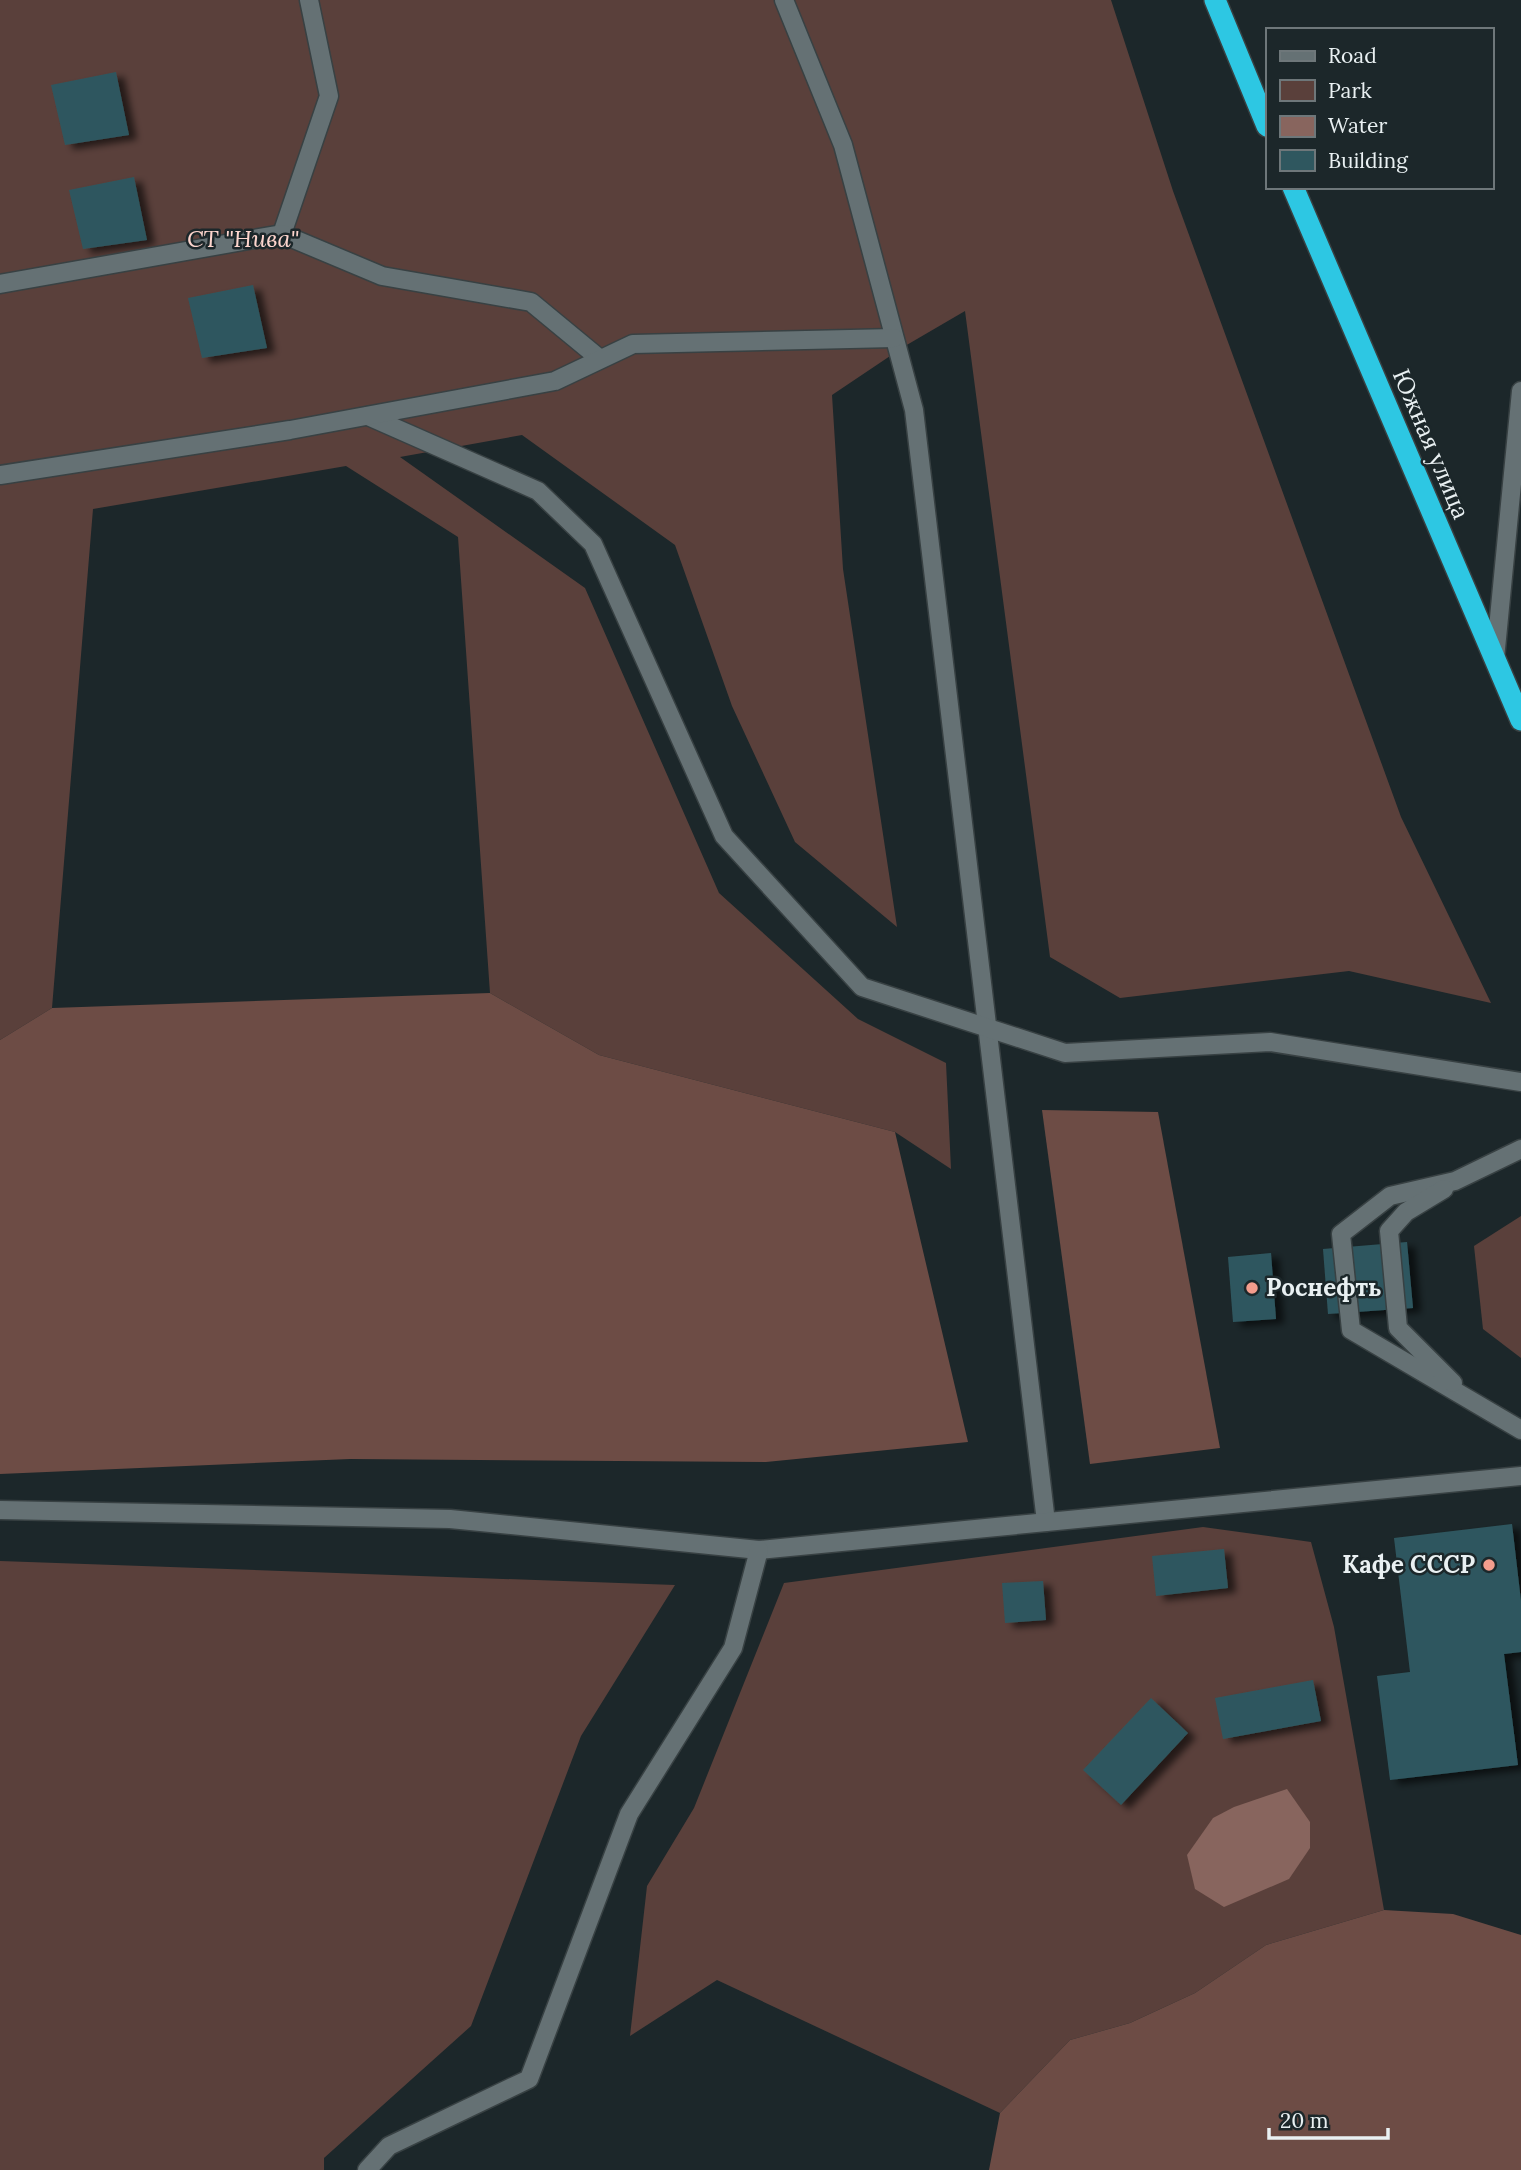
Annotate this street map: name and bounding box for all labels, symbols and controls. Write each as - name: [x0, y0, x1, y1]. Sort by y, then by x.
- legend: [1266, 28, 1493, 189]
- text: Road: [1328, 42, 1377, 69]
- text: Park: [1328, 77, 1372, 104]
- text: Water: [1328, 112, 1387, 139]
- text: Building: [1328, 147, 1408, 174]
- park label: СТ "Нива": [187, 223, 299, 254]
- street label: Южная улица: [1386, 364, 1477, 524]
- place label: Роснефть: [1266, 1272, 1382, 1303]
- marker: Роснефть: [1244, 1280, 1260, 1296]
- place label: Кафе СССР: [1342, 1549, 1475, 1580]
- marker: Кафе СССР: [1481, 1557, 1497, 1573]
- scale bar: [1269, 2096, 1388, 2140]
- text: 20 m: [1280, 2107, 1329, 2134]

